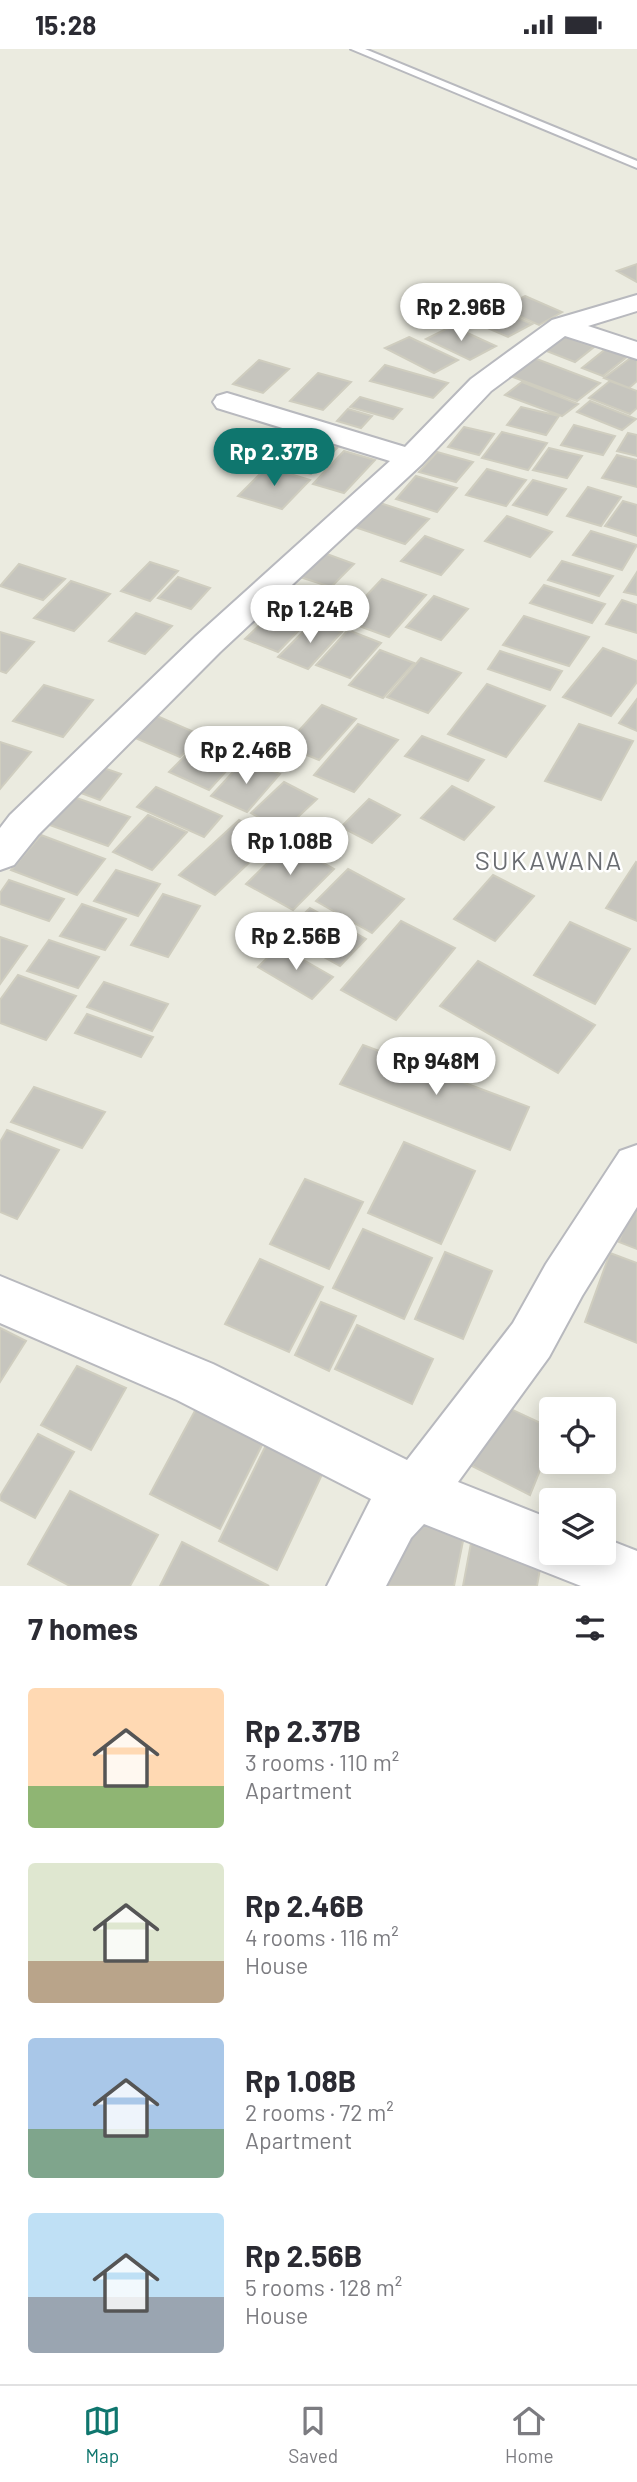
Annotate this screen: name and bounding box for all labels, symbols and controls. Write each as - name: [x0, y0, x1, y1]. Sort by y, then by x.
- text: 15:28: [35, 9, 96, 40]
- pin: Rp 2.96B: [389, 283, 533, 343]
- text: Rp 2.96B: [416, 292, 506, 320]
- pin: Rp 2.37B: [202, 429, 346, 488]
- text: Rp 2.37B: [230, 437, 318, 465]
- pin: Rp 1.24B: [238, 585, 382, 645]
- text: Rp 1.24B: [266, 594, 354, 622]
- pin: Rp 2.46B: [174, 727, 318, 786]
- text: Rp 2.46B: [200, 735, 292, 763]
- pin: Rp 1.08B: [218, 817, 362, 877]
- text: Rp 1.08B: [247, 826, 333, 854]
- district label: SUKAWANA: [475, 844, 623, 875]
- pin: Rp 2.56B: [224, 913, 368, 972]
- text: Rp 2.56B: [251, 921, 341, 949]
- pin: Rp 948M: [371, 1037, 501, 1097]
- text: Rp 948M: [393, 1046, 479, 1074]
- map controls: [539, 1397, 616, 1565]
- button: locate: [539, 1397, 616, 1474]
- button: layers: [539, 1488, 616, 1565]
- icon: filters: [571, 1609, 609, 1647]
- text: 7 homes: [28, 1610, 138, 1646]
- text: Rp 2.37B: [245, 1712, 361, 1748]
- icon: home: [84, 1716, 168, 1800]
- text: 3 rooms · 110 m²: [245, 1748, 399, 1776]
- text: Apartment: [245, 1776, 352, 1804]
- text: Rp 2.46B: [245, 1887, 364, 1923]
- icon: home: [84, 1891, 168, 1975]
- text: 4 rooms · 116 m²: [245, 1923, 399, 1951]
- text: House: [245, 1951, 308, 1979]
- text: Rp 1.08B: [245, 2062, 356, 2098]
- icon: home: [84, 2066, 168, 2150]
- text: 2 rooms · 72 m²: [245, 2098, 394, 2126]
- text: Apartment: [245, 2126, 352, 2154]
- text: Rp 2.56B: [245, 2237, 362, 2273]
- icon: home: [84, 2241, 168, 2325]
- text: 5 rooms · 128 m²: [245, 2273, 402, 2301]
- text: House: [245, 2301, 308, 2329]
- tab: Map: [83, 2402, 121, 2467]
- tab: Saved: [288, 2402, 338, 2467]
- tab: Home: [505, 2402, 554, 2467]

